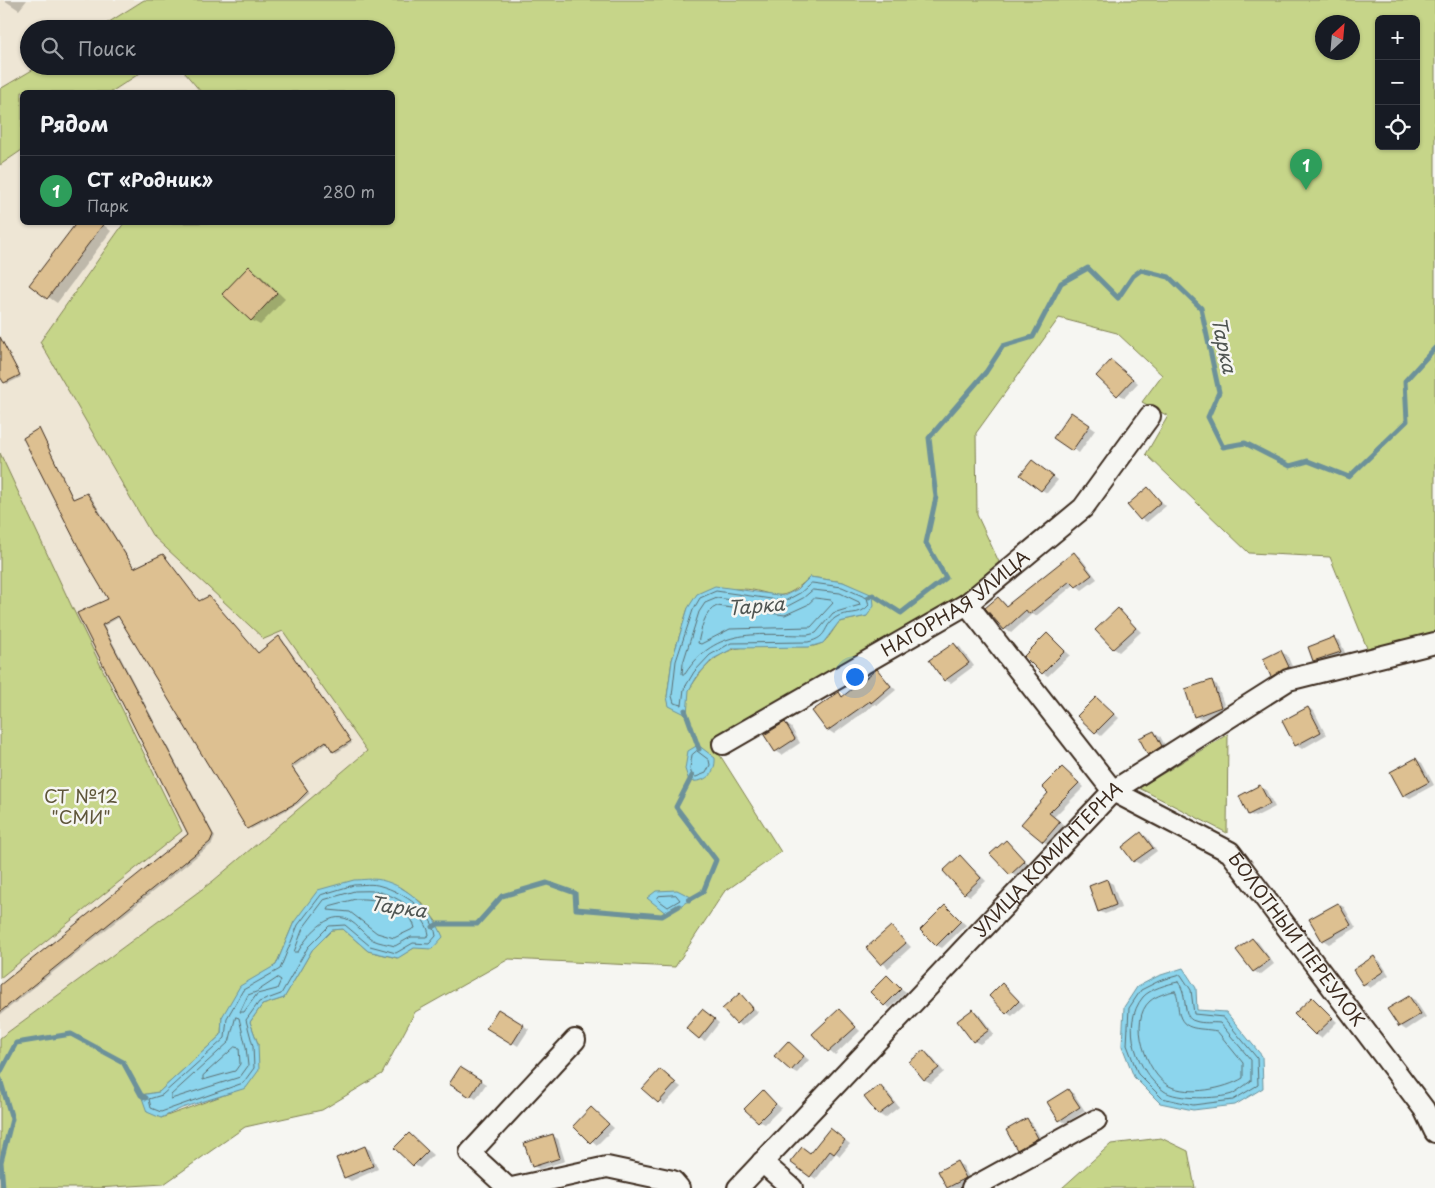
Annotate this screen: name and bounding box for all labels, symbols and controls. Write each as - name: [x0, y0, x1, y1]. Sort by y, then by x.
- north arrow: [1315, 15, 1360, 60]
- map controls: [1375, 15, 1420, 150]
- button: +: [1375, 15, 1420, 60]
- search box: [20, 20, 395, 75]
- icon: search: [38, 34, 66, 62]
- text: Поиск: [78, 34, 136, 62]
- button: −: [1375, 60, 1420, 105]
- button: locate: [1375, 105, 1420, 150]
- text: Рядом: [40, 107, 108, 139]
- pin: 1: [1290, 149, 1322, 190]
- text: СТ «Родник»: [87, 165, 213, 193]
- text: 1: [52, 179, 60, 203]
- text: 280 m: [323, 179, 375, 203]
- text: Парк: [87, 193, 128, 217]
- water label: Тарка: [1205, 314, 1245, 377]
- street label: НАГОРНАЯ УЛИЦА: [876, 543, 1035, 663]
- water label: Тарка: [726, 588, 787, 621]
- your location: [842, 664, 868, 690]
- street label: УЛИЦА КОМИНТЕРНА: [967, 774, 1127, 942]
- park label: СТ №12 "СМИ": [44, 782, 118, 830]
- street label: БОЛОТНЫЙ ПЕРЕУЛОК: [1223, 846, 1372, 1031]
- water label: Тарка: [368, 888, 430, 924]

